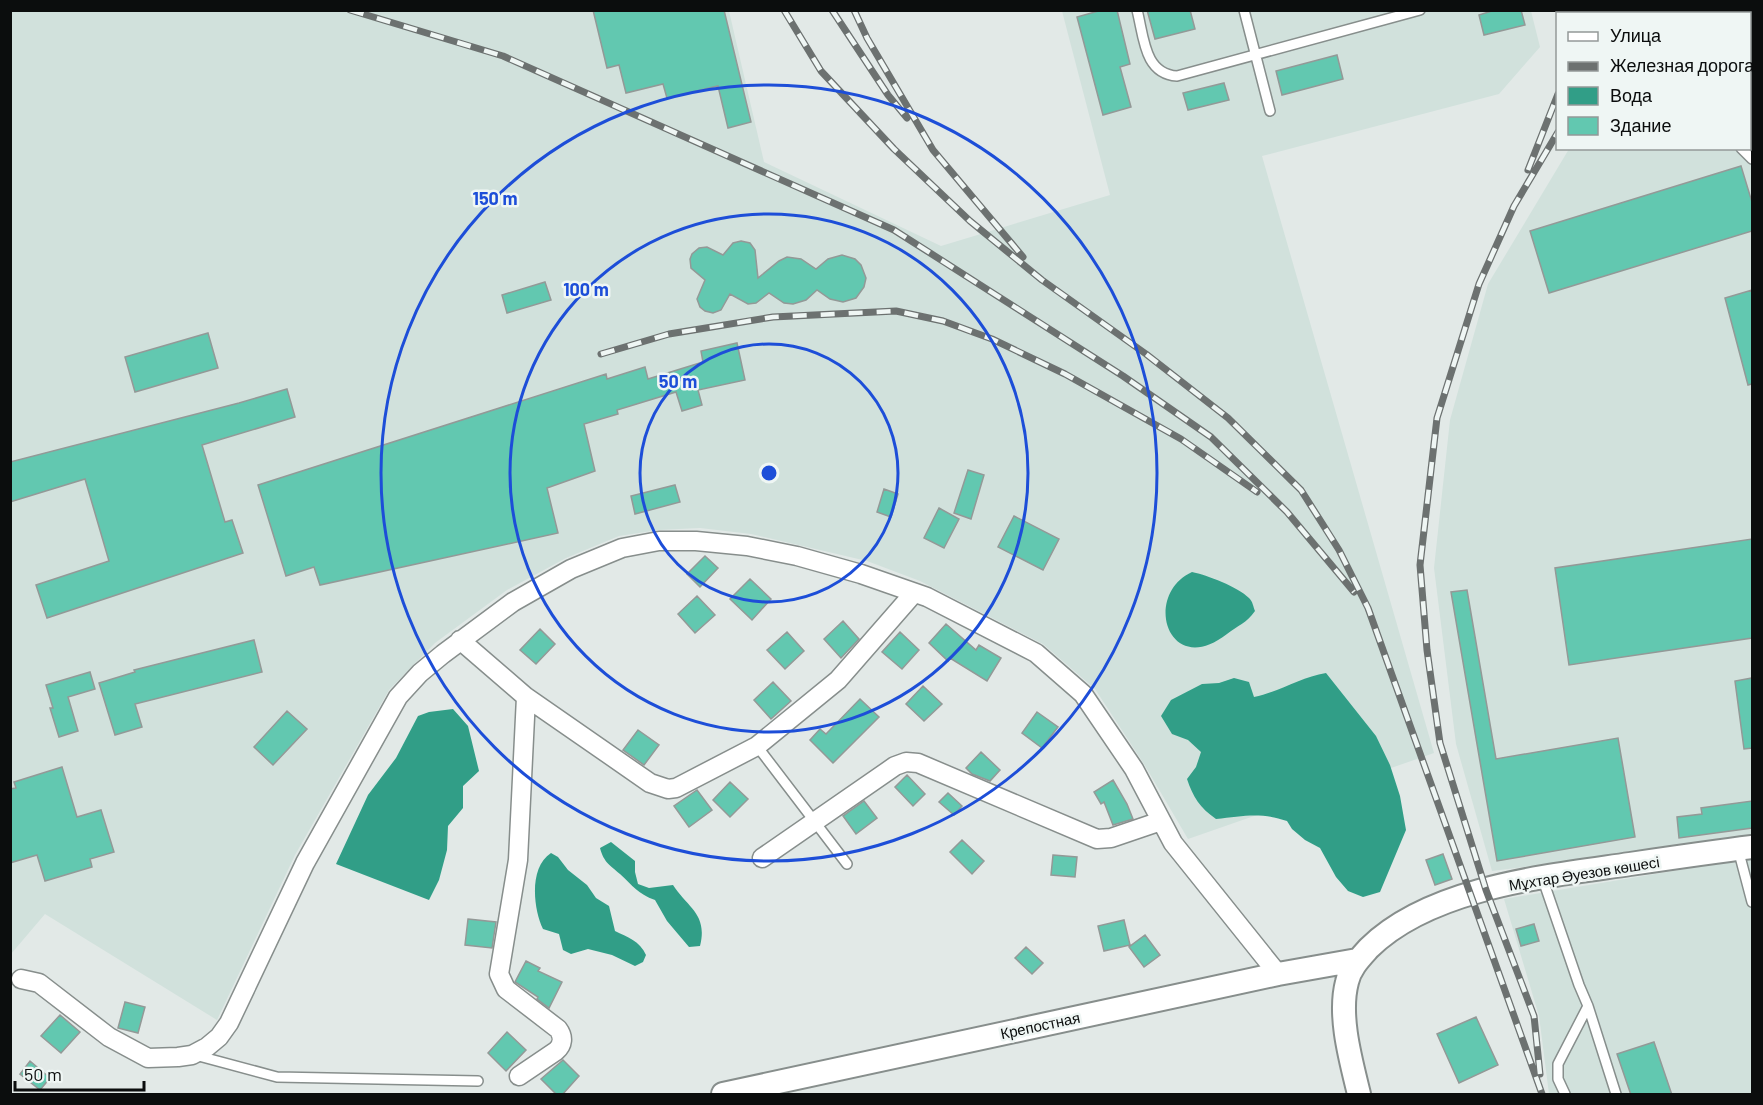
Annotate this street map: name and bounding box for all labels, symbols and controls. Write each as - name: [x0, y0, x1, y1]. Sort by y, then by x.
- legend: [1556, 12, 1751, 150]
- text: Улица: [1610, 24, 1662, 46]
- text: Железная дорога: [1610, 54, 1755, 76]
- text: Вода: [1610, 84, 1653, 106]
- text: Здание: [1610, 114, 1671, 136]
- text: 150 m: [473, 187, 517, 209]
- text: 100 m: [563, 278, 609, 300]
- text: 50 m: [659, 370, 697, 392]
- centre of rings: [759, 463, 779, 483]
- street label: Мұхтар Әуезов көшесі: [1507, 852, 1661, 894]
- street label: Крепостная: [999, 1008, 1081, 1042]
- scale bar: [15, 1054, 144, 1092]
- text: 50 m: [24, 1063, 62, 1085]

